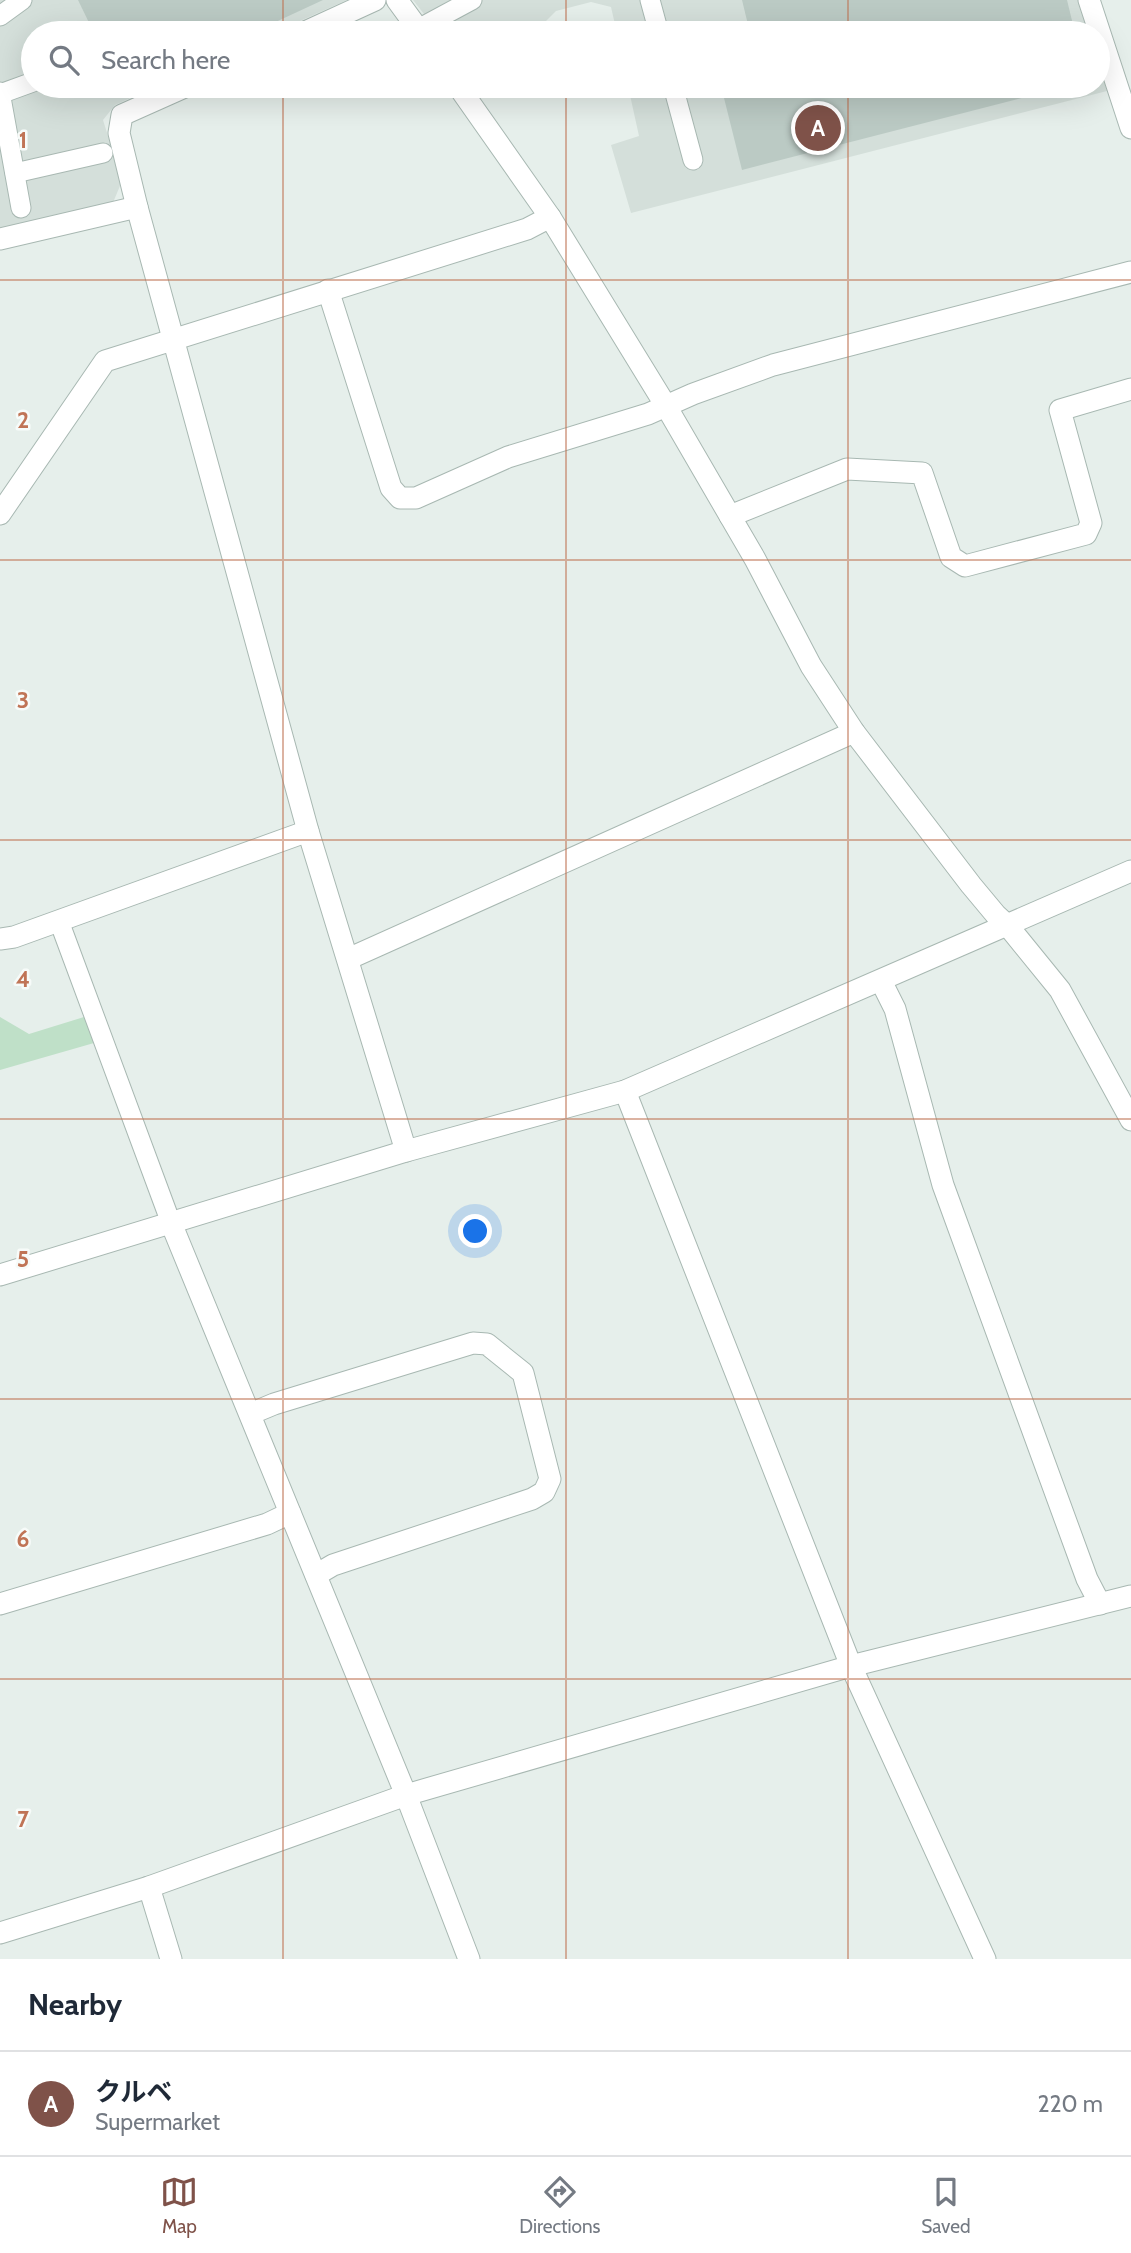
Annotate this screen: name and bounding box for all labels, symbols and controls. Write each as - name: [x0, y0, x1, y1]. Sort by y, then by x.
- search box: [21, 21, 1110, 98]
- icon: search: [45, 41, 83, 79]
- text: Search here: [101, 44, 230, 76]
- pin: A: [795, 102, 841, 154]
- text: 1: [19, 126, 27, 154]
- text: 2: [17, 406, 29, 434]
- text: 3: [17, 686, 29, 714]
- text: 4: [16, 965, 30, 993]
- your location: [458, 1214, 492, 1248]
- text: 5: [17, 1245, 29, 1273]
- text: 6: [17, 1525, 29, 1553]
- text: 7: [17, 1805, 29, 1833]
- text: Nearby: [28, 1986, 122, 2023]
- text: クルベ: [95, 2076, 172, 2108]
- text: A: [44, 2090, 58, 2118]
- text: 220 m: [1037, 2090, 1103, 2118]
- text: Supermarket: [95, 2108, 220, 2136]
- tab: Map: [160, 2173, 198, 2238]
- tab: Directions: [519, 2173, 600, 2238]
- tab: Saved: [921, 2173, 971, 2238]

